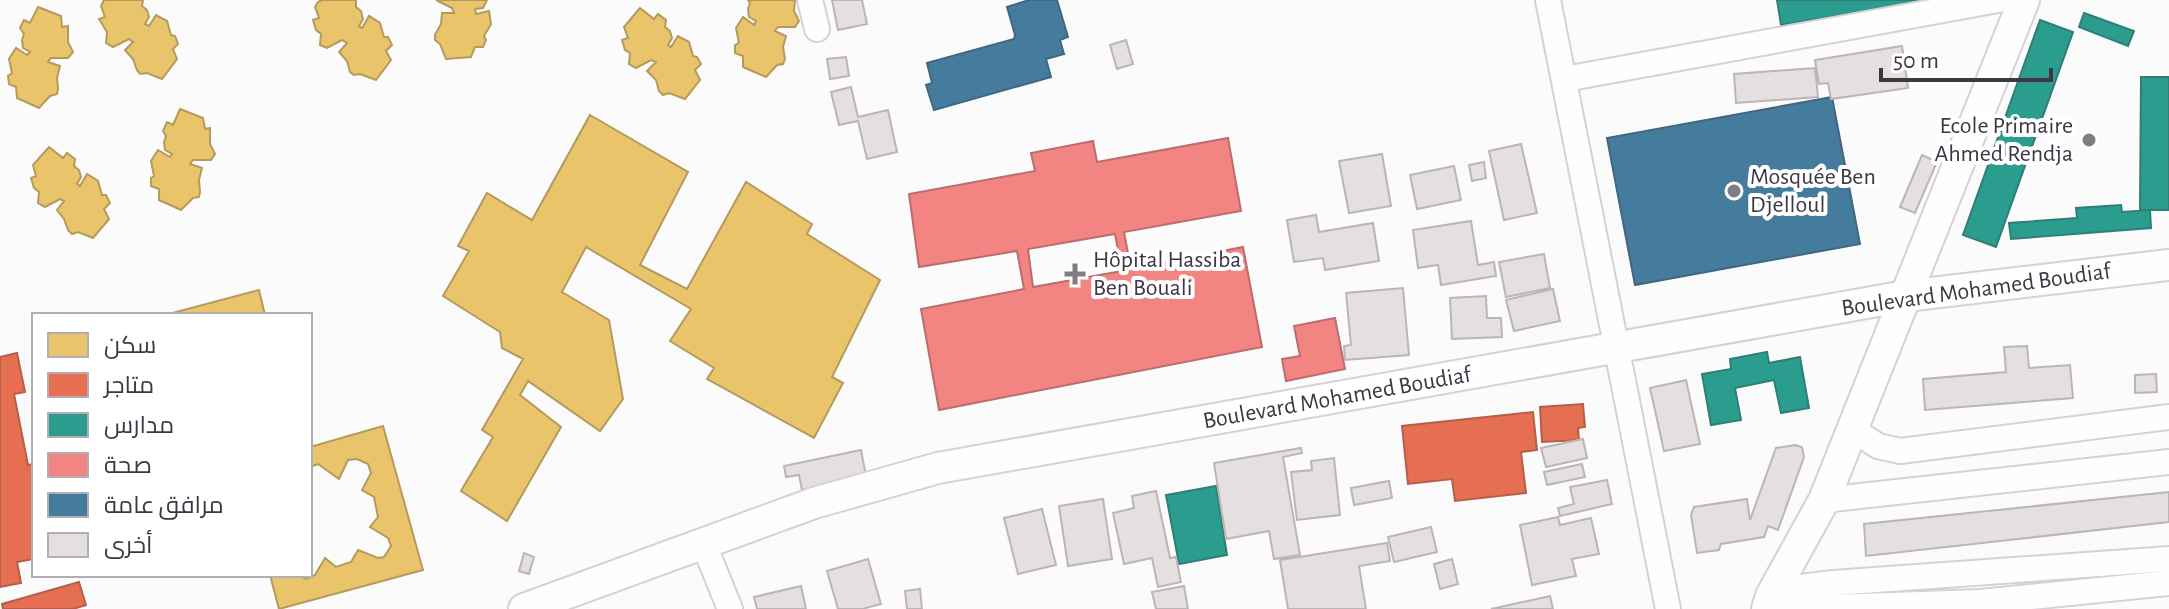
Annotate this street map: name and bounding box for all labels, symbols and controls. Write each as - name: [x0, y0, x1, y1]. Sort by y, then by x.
- scale bar: [1881, 32, 2051, 82]
- text: 50 m: [1893, 49, 1939, 73]
- place label: Ecole Primaire Ahmed Rendja: [1934, 114, 2073, 166]
- marker: Ecole Primaire Ahmed Rendja: [2080, 131, 2098, 149]
- place label: Mosquée Ben Djelloul: [1750, 165, 1876, 217]
- marker: Mosquée Ben Djelloul: [1725, 182, 1743, 200]
- place label: Hôpital Hassiba Ben Bouali: [1093, 248, 1241, 300]
- street label: Boulevard Mohamed Boudiaf: [1840, 259, 2114, 321]
- marker: Hôpital Hassiba Ben Bouali: [1064, 263, 1086, 285]
- legend: [32, 313, 312, 577]
- text: سكن: [104, 334, 156, 359]
- street label: Boulevard Mohamed Boudiaf: [1201, 362, 1475, 433]
- text: متاجر: [102, 374, 154, 398]
- text: مدارس: [104, 414, 174, 439]
- text: صحة: [104, 454, 152, 478]
- text: مرافق عامة: [104, 494, 224, 520]
- text: أخرى: [104, 529, 152, 559]

